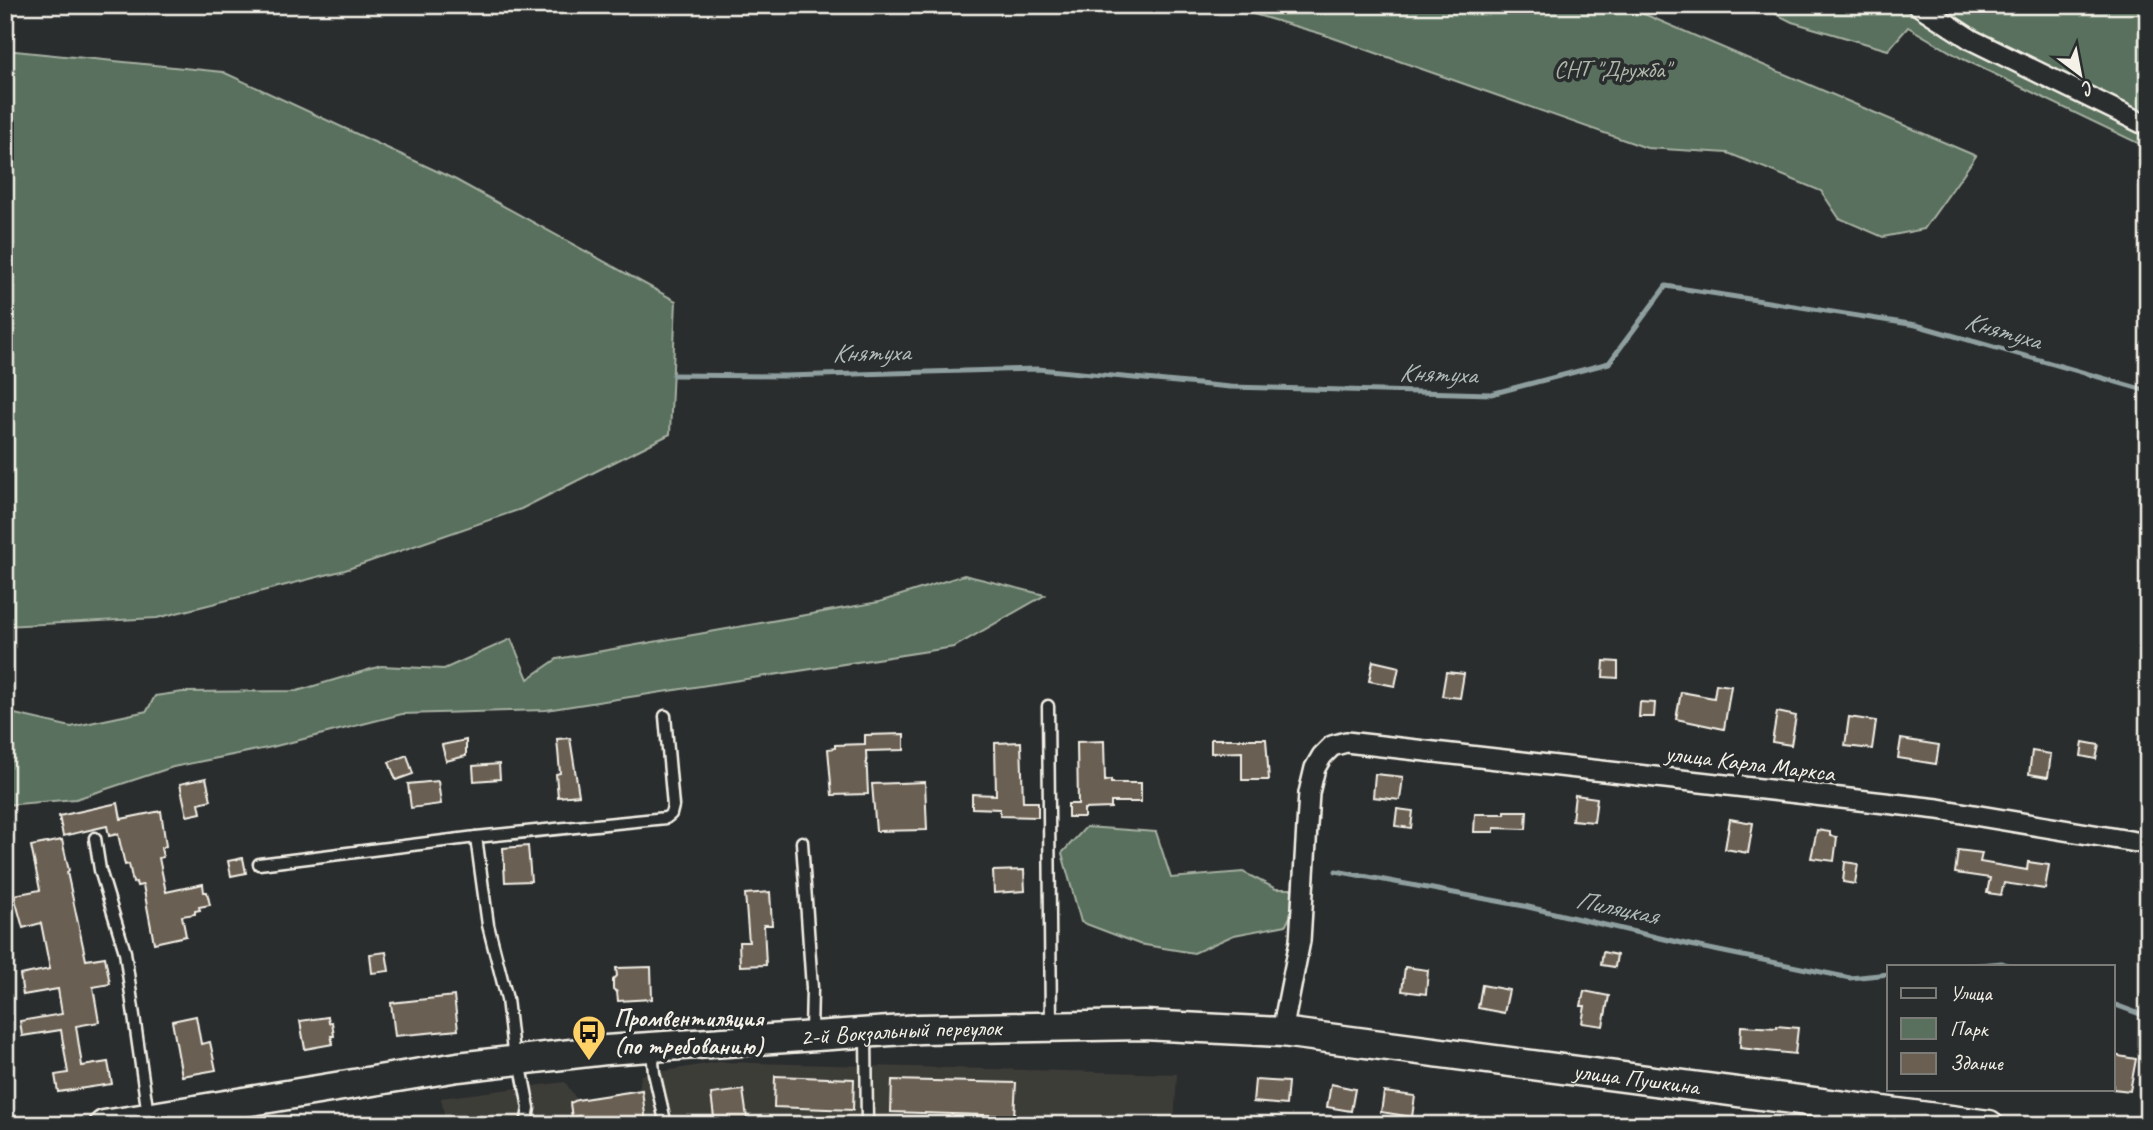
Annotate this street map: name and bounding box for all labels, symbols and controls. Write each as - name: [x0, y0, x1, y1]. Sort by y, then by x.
- north arrow: [2044, 38, 2114, 108]
- park label: СНТ "Дружба": [1554, 54, 1675, 84]
- text: С: [2076, 75, 2099, 102]
- water label: Княтуха: [1961, 304, 2048, 358]
- water label: Княтуха: [832, 335, 913, 370]
- water label: Княтуха: [1399, 356, 1481, 391]
- street label: улица Карла Маркса: [1662, 737, 1838, 788]
- water label: Пиляцкая: [1573, 883, 1664, 933]
- legend: [1887, 965, 2114, 1092]
- text: Улица: [1950, 980, 1993, 1006]
- place label: Промвентиляция (по требованию): [614, 1003, 765, 1061]
- bus stop icon: Промвентиляция (по требованию): [570, 1013, 608, 1062]
- street label: 2-й Вокзальный переулок: [799, 1013, 1004, 1052]
- text: Парк: [1950, 1016, 1990, 1042]
- text: Здание: [1950, 1050, 2004, 1076]
- street label: улица Пушкина: [1570, 1055, 1703, 1102]

